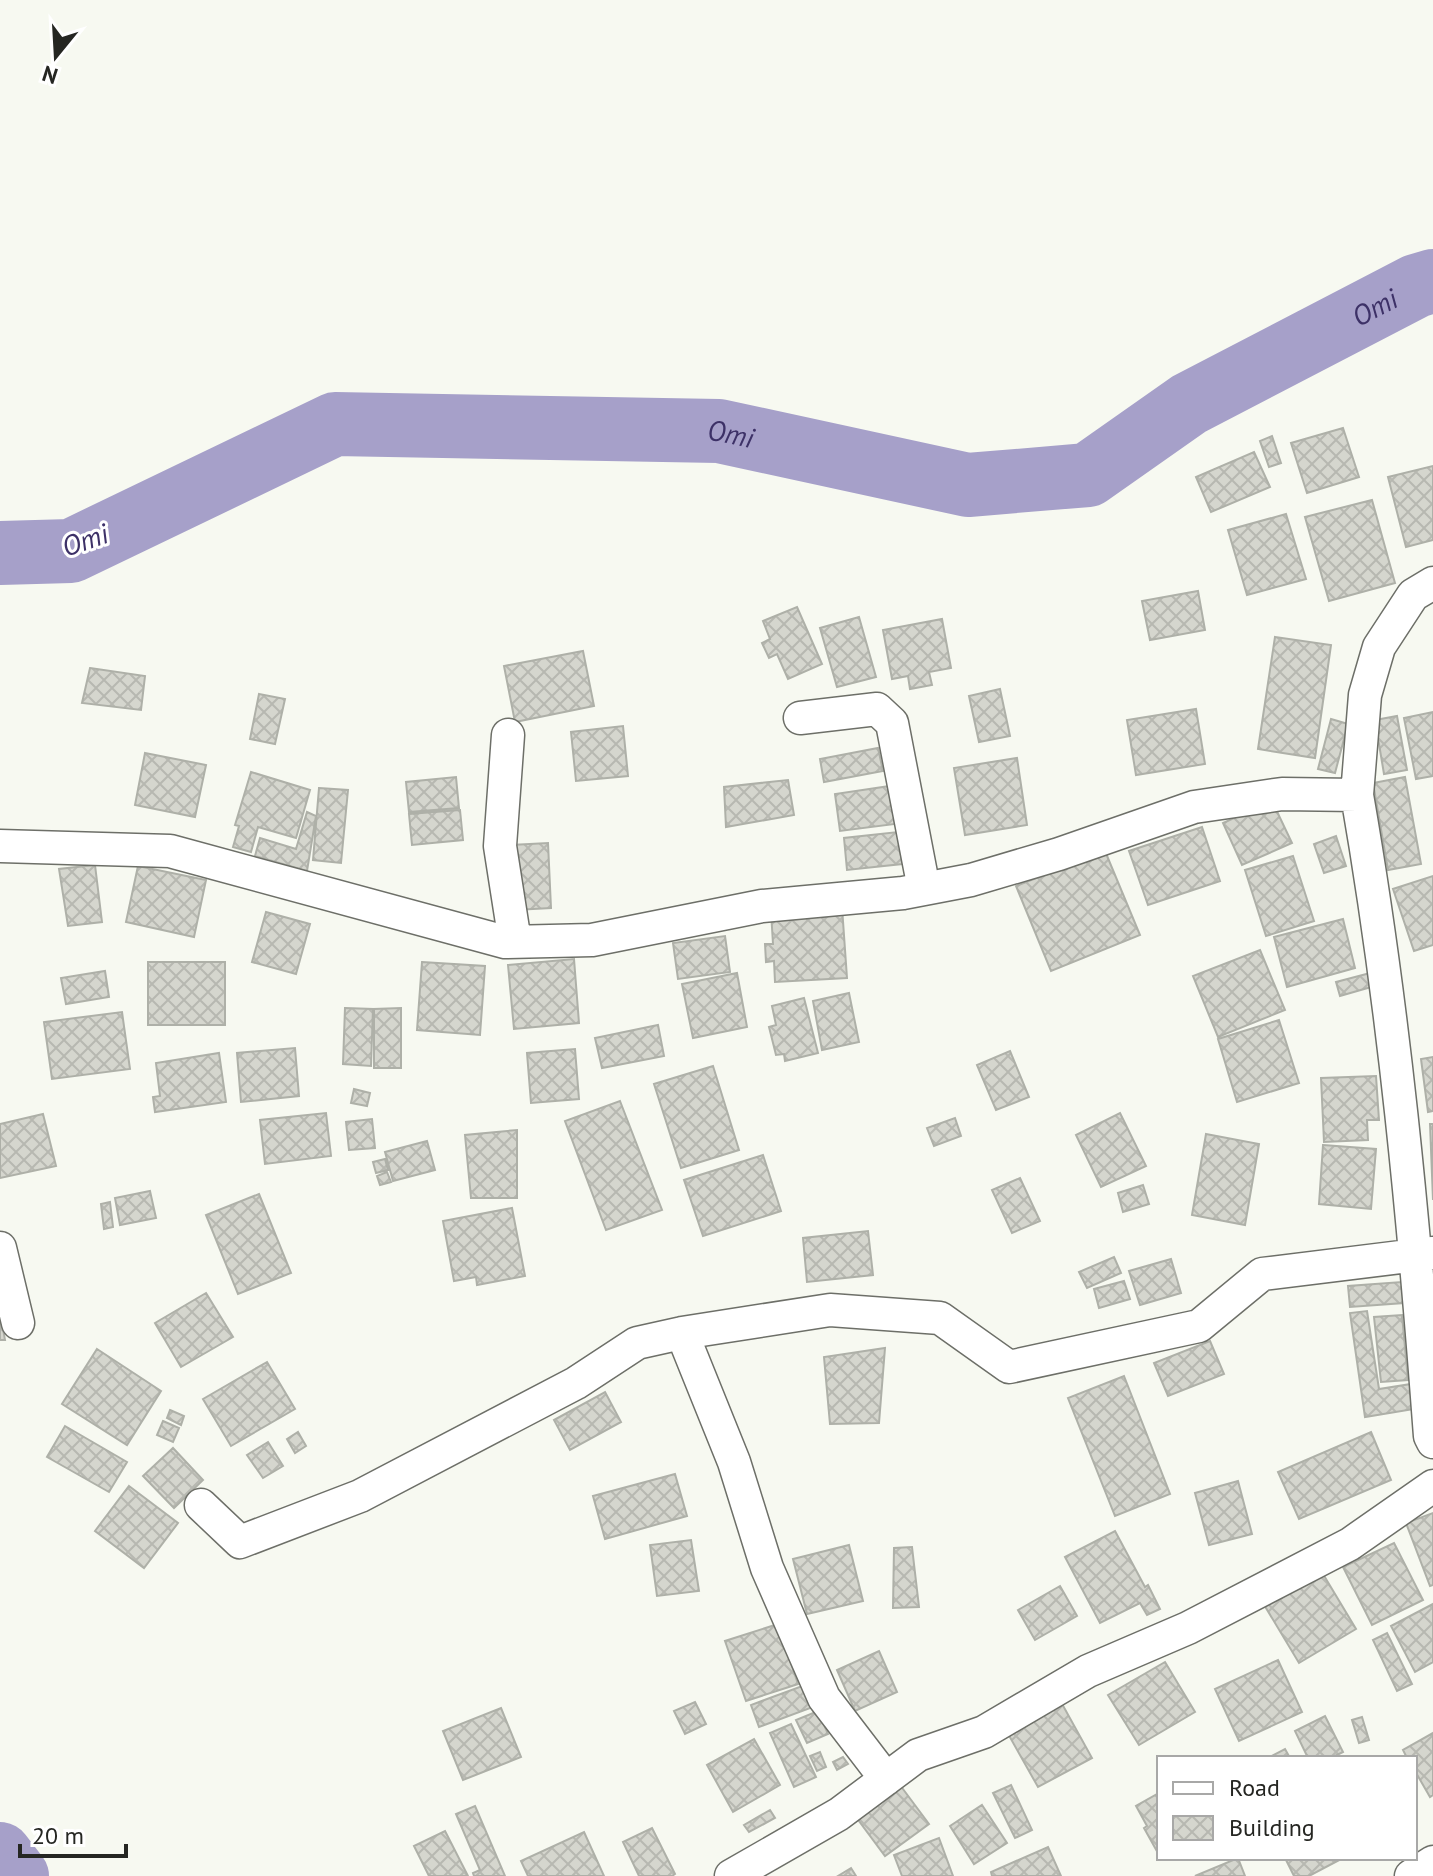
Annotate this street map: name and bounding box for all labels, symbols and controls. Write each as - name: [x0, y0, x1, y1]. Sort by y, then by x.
- north arrow: [16, 16, 96, 96]
- text: N: [39, 59, 61, 91]
- water label: Omi: [1345, 279, 1404, 334]
- water label: Omi: [707, 412, 758, 456]
- water label: Omi: [57, 514, 114, 565]
- legend: [1157, 1756, 1417, 1860]
- text: Road: [1229, 1772, 1280, 1803]
- scale bar: [20, 1808, 126, 1858]
- text: Building: [1229, 1812, 1315, 1843]
- text: 20 m: [32, 1820, 84, 1851]

